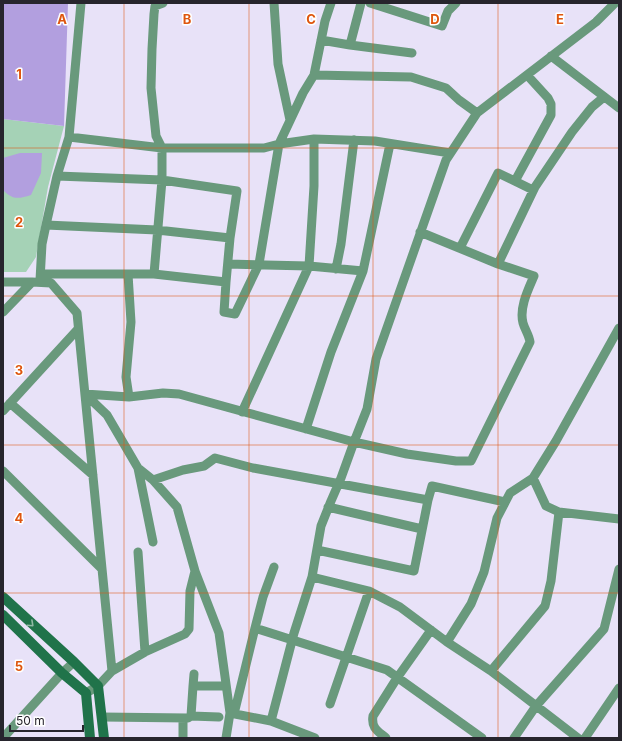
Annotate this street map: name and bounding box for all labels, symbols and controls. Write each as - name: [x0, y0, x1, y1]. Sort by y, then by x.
- text: A: [57, 11, 67, 27]
- text: B: [183, 11, 192, 27]
- text: C: [306, 11, 316, 27]
- text: D: [430, 11, 440, 27]
- text: E: [556, 11, 564, 27]
- text: 1: [16, 66, 22, 82]
- text: 2: [15, 214, 23, 230]
- text: 3: [15, 362, 23, 378]
- text: 4: [15, 510, 24, 526]
- one-way arrow: [26, 619, 34, 626]
- text: 5: [15, 658, 23, 674]
- scale bar: [10, 707, 83, 733]
- text: 50 m: [16, 713, 45, 728]

